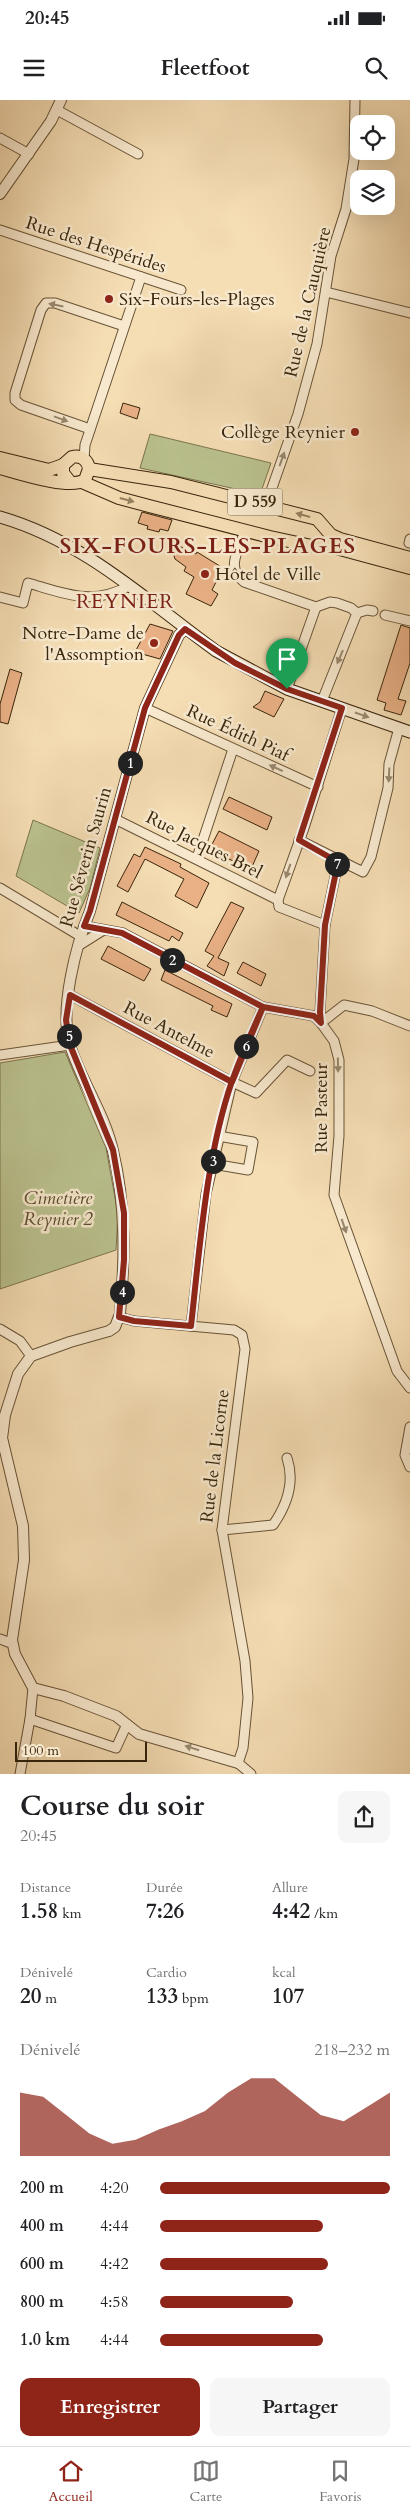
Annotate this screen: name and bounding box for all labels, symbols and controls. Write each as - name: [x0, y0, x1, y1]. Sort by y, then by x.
- text: 20:45: [25, 5, 69, 31]
- text: Fleetfoot: [160, 53, 250, 83]
- icon: menu: [20, 54, 48, 82]
- icon: search: [362, 54, 390, 82]
- map controls: [350, 115, 395, 215]
- button: locate: [350, 115, 395, 160]
- button: layers: [350, 170, 395, 215]
- street label: Rue des Hespérides: [23, 210, 169, 280]
- street label: Rue de la Cauquière: [278, 224, 338, 380]
- place label: Six-Fours-les-Plages: [119, 287, 275, 312]
- marker: Six-Fours-les-Plages: [103, 293, 115, 305]
- one-way arrow: [47, 300, 63, 308]
- one-way arrow: [54, 416, 69, 423]
- place label: Collège Reynier: [221, 420, 345, 445]
- marker: Collège Reynier: [349, 426, 361, 438]
- one-way arrow: [278, 451, 286, 466]
- road number: D 559: [228, 488, 282, 516]
- one-way arrow: [119, 496, 134, 504]
- one-way arrow: [296, 510, 311, 518]
- district label: SIX-FOURS-LES-PLAGES: [60, 531, 356, 561]
- place label: Hôtel de Ville: [215, 562, 321, 587]
- marker: Hôtel de Ville: [199, 568, 211, 580]
- district label: REYNIER: [76, 588, 174, 615]
- place label: Notre-Dame de l'Assomption: [22, 621, 145, 667]
- marker: Notre-Dame de l'Assomption: [148, 637, 160, 649]
- pin: [266, 638, 308, 689]
- icon: arrive: [273, 645, 301, 673]
- one-way arrow: [336, 650, 344, 664]
- street label: Rue Édith Piaf: [183, 698, 297, 769]
- one-way arrow: [355, 711, 370, 719]
- pin: 1: [118, 750, 142, 776]
- text: 1: [127, 754, 134, 773]
- one-way arrow: [268, 764, 283, 772]
- one-way arrow: [384, 767, 392, 783]
- street label: Rue Séverin Saurin: [54, 783, 118, 930]
- street label: Rue Jacques Brel: [142, 805, 267, 885]
- pin: 7: [324, 852, 350, 876]
- text: 7: [334, 855, 341, 874]
- one-way arrow: [284, 864, 292, 879]
- pin: 2: [160, 948, 184, 972]
- text: 2: [169, 951, 176, 970]
- street label: Rue Antelme: [119, 995, 219, 1065]
- pin: 5: [56, 1024, 82, 1048]
- text: 5: [66, 1027, 73, 1046]
- pin: 6: [234, 1034, 258, 1058]
- text: 6: [243, 1037, 250, 1056]
- one-way arrow: [334, 1058, 342, 1074]
- street label: Rue Pasteur: [309, 1063, 334, 1153]
- pin: 3: [200, 1148, 226, 1174]
- text: 3: [210, 1152, 217, 1171]
- park label: Cimetière Reynier 2: [23, 1186, 94, 1232]
- one-way arrow: [340, 1219, 348, 1234]
- pin: 4: [110, 1280, 134, 1304]
- text: 4: [119, 1283, 126, 1302]
- street label: Rue de la Licorne: [194, 1388, 236, 1524]
- scale bar: [15, 1738, 148, 1762]
- text: 100 m: [22, 1741, 59, 1760]
- one-way arrow: [184, 1744, 199, 1752]
- text: Course du soir: [20, 1787, 204, 1825]
- button: share: [338, 1791, 390, 1843]
- text: 20:45: [20, 1825, 57, 1847]
- text: Distance: [20, 1878, 71, 1897]
- text: Durée: [146, 1878, 183, 1897]
- text: Allure: [272, 1878, 308, 1897]
- text: 1.58: [20, 1897, 58, 1926]
- text: 7:26: [146, 1897, 184, 1926]
- text: 4:42: [272, 1897, 310, 1926]
- text: km: [58, 1904, 81, 1923]
- text: /km: [310, 1904, 338, 1923]
- text: Dénivelé: [20, 1963, 73, 1982]
- text: Cardio: [146, 1963, 187, 1982]
- text: kcal: [272, 1963, 296, 1982]
- text: 20: [20, 1982, 42, 2011]
- text: 133: [146, 1982, 178, 2011]
- text: 107: [272, 1982, 304, 2011]
- text: m: [42, 1989, 57, 2008]
- text: bpm: [178, 1989, 209, 2008]
- text: Dénivelé: [20, 2039, 81, 2061]
- text: 218–232 m: [314, 2039, 390, 2061]
- text: 200 m: [20, 2177, 64, 2199]
- text: 4:20: [100, 2177, 129, 2199]
- text: 400 m: [20, 2215, 64, 2237]
- text: 4:44: [100, 2215, 129, 2237]
- text: 600 m: [20, 2253, 64, 2275]
- text: 4:42: [100, 2253, 129, 2275]
- text: 800 m: [20, 2291, 64, 2313]
- text: 4:58: [100, 2291, 129, 2313]
- text: 1.0 km: [20, 2329, 70, 2351]
- text: 4:44: [100, 2329, 129, 2351]
- button: Enregistrer: [20, 2378, 200, 2436]
- button: Partager: [210, 2378, 390, 2436]
- tab: Accueil: [48, 2457, 93, 2506]
- tab: Carte: [190, 2457, 222, 2506]
- tab: Favoris: [319, 2457, 362, 2506]

